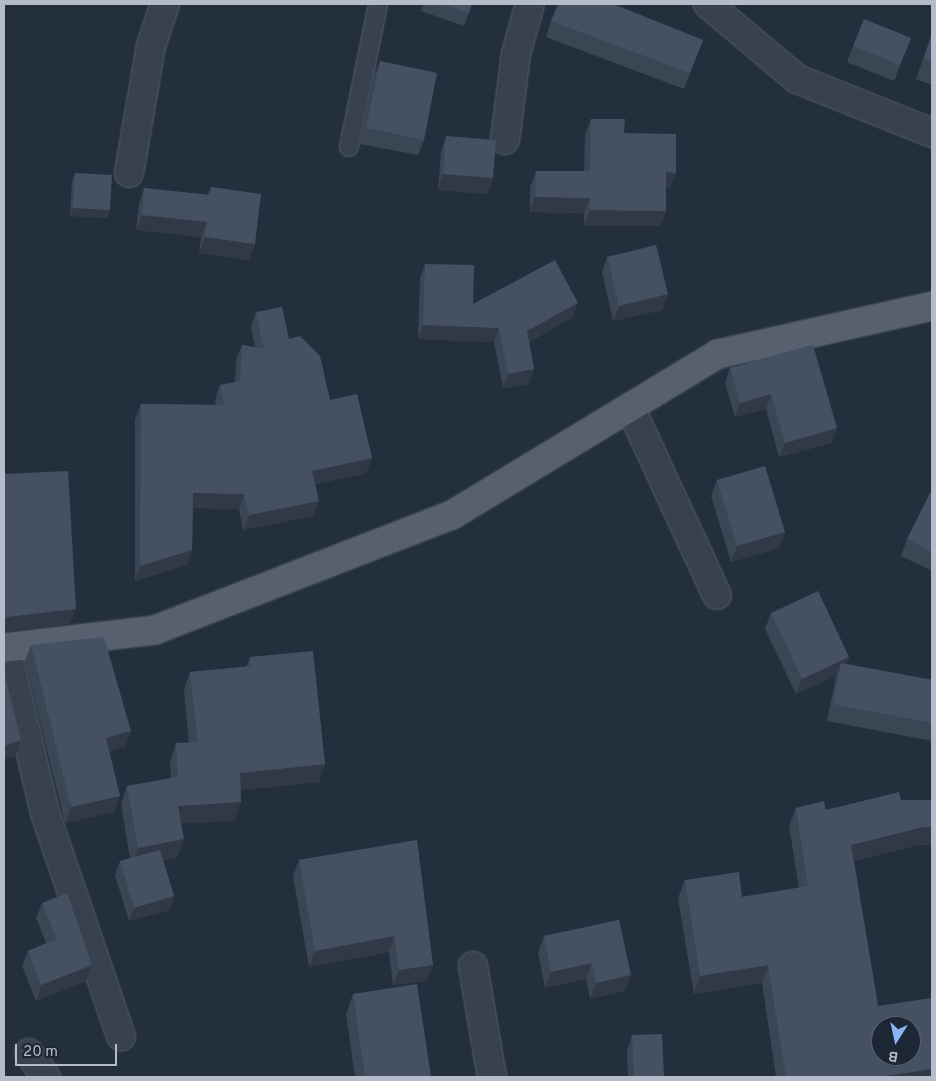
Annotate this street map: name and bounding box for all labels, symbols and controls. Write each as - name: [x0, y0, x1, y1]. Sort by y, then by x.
- north arrow: [871, 1016, 921, 1066]
- scale bar: [18, 1034, 120, 1066]
- text: 20 m: [23, 1043, 58, 1062]
- text: B: [887, 1046, 900, 1064]

